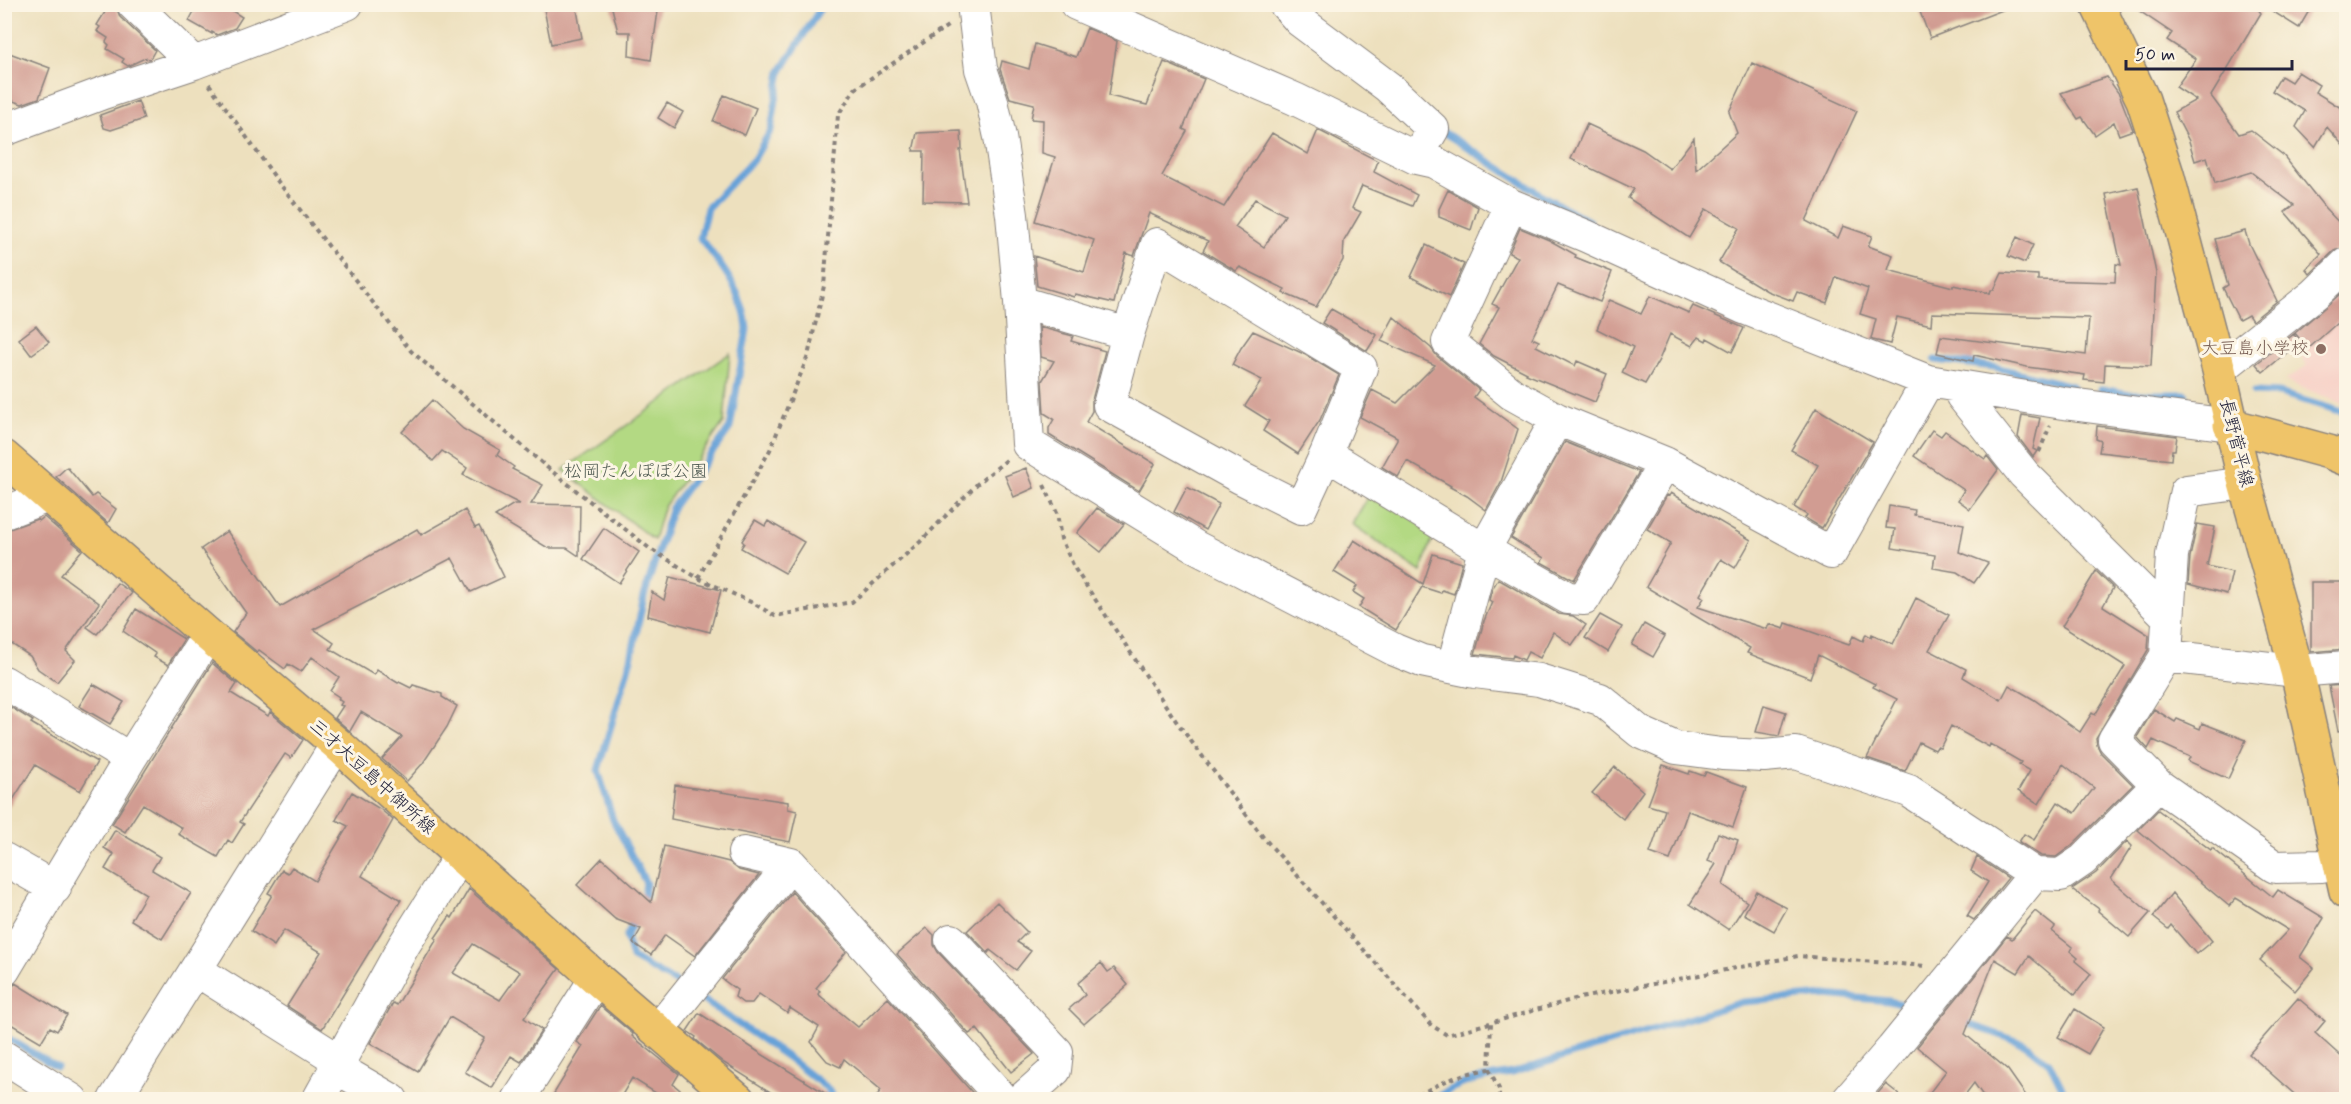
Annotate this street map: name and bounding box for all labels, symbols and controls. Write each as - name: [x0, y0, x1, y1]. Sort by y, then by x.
- scale bar: [2126, 33, 2292, 71]
- text: 50 m: [2135, 43, 2175, 67]
- place label: 大豆島小学校: [2201, 337, 2309, 361]
- marker: 大豆島小学校: [2314, 342, 2328, 356]
- street label: 長野菅平線: [2213, 396, 2259, 490]
- park label: 松岡たんぽぽ公園: [564, 460, 708, 484]
- street label: 三才大豆島中御所線: [304, 714, 440, 840]

